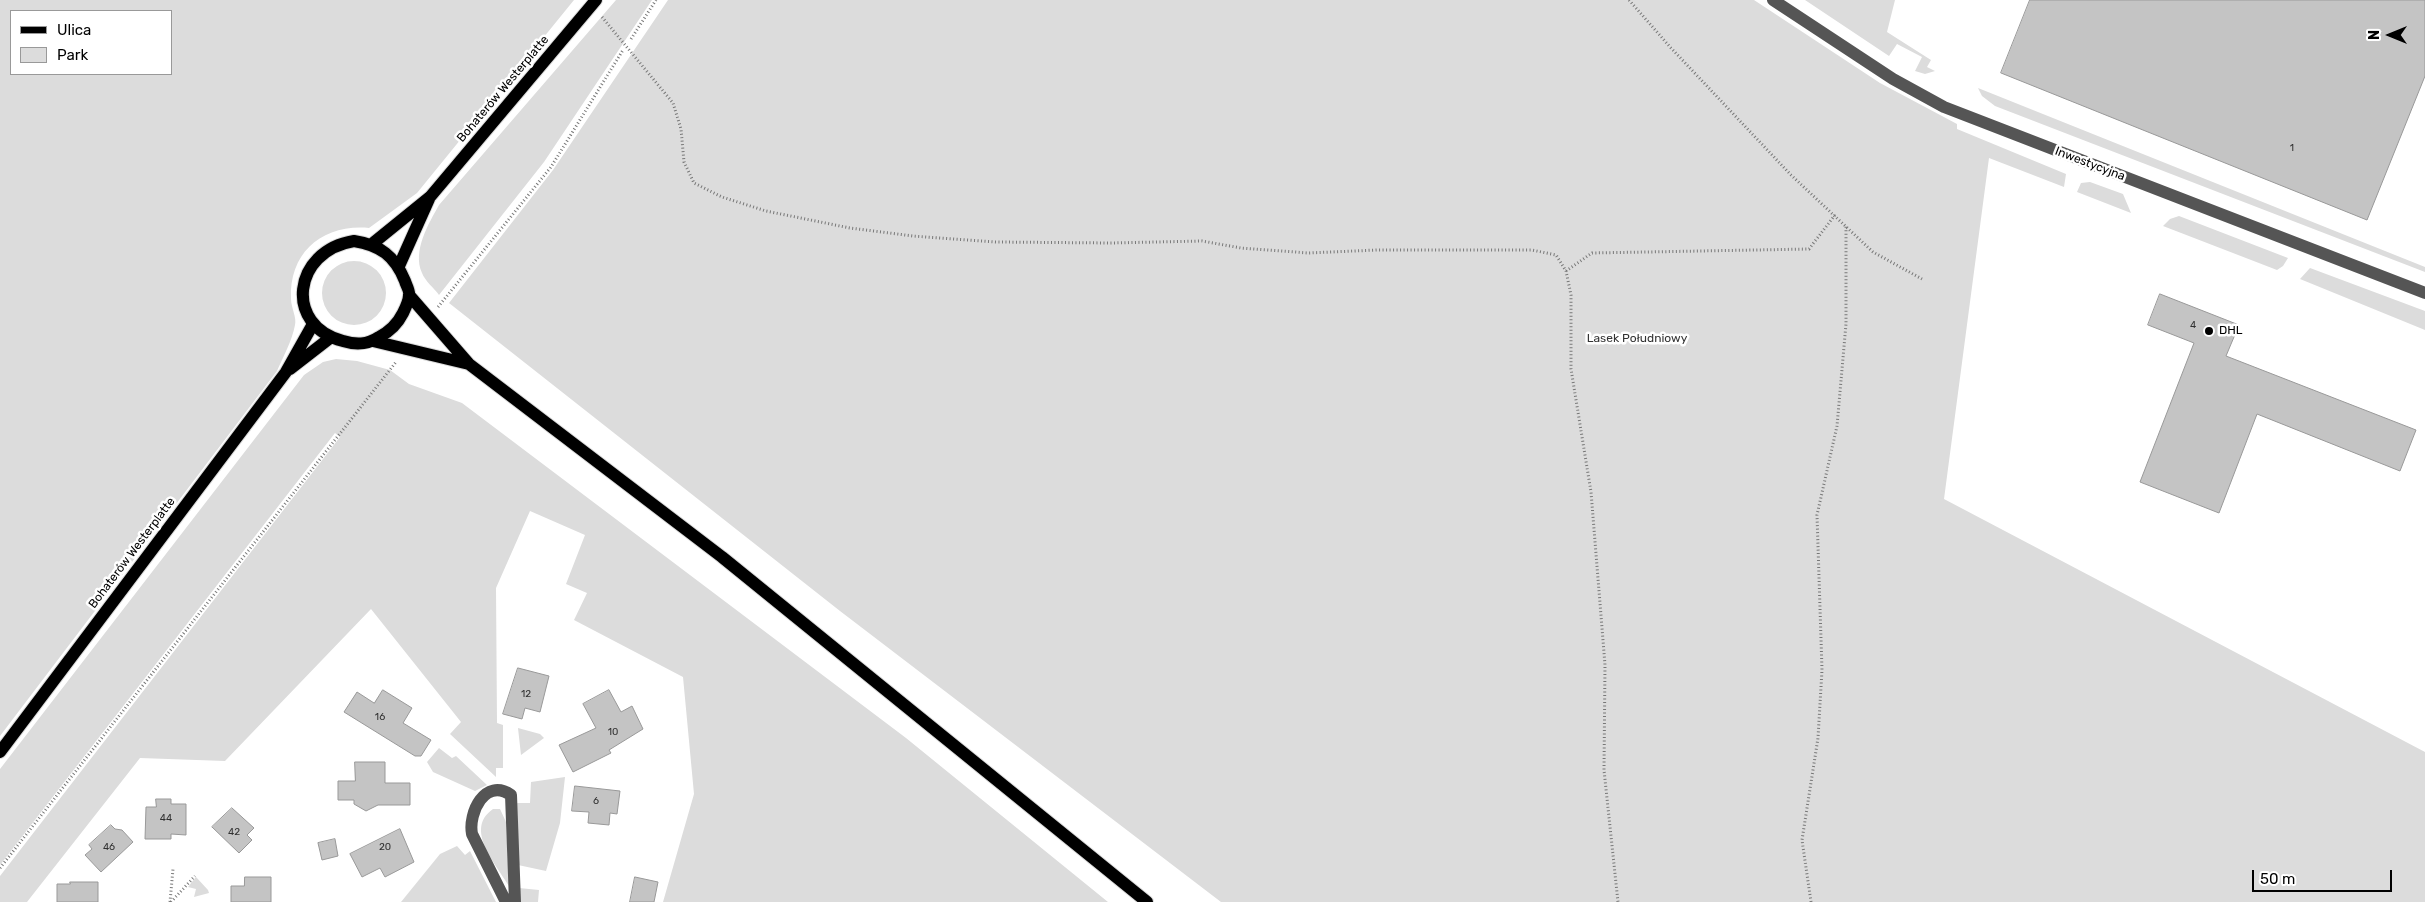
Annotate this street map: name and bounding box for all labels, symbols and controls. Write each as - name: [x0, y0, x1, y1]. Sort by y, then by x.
- legend: [10, 10, 172, 75]
- north arrow: [2365, 10, 2415, 60]
- text: Ulica: [57, 21, 91, 39]
- text: N: [2366, 30, 2383, 40]
- street label: Bohaterów Westerplatte: [454, 33, 552, 145]
- text: Park: [57, 46, 88, 64]
- house number: 1: [2290, 142, 2294, 154]
- street label: Inwestycyjna: [2053, 144, 2127, 184]
- house number: 4: [2190, 319, 2196, 331]
- place label: DHL: [2219, 324, 2243, 338]
- marker: DHL: [2203, 325, 2215, 337]
- park label: Lasek Południowy: [1587, 332, 1687, 346]
- street label: Bohaterów Westerplatte: [86, 495, 178, 611]
- house number: 12: [521, 688, 531, 700]
- house number: 16: [375, 711, 385, 723]
- house number: 10: [608, 726, 618, 738]
- house number: 6: [593, 795, 599, 807]
- house number: 44: [160, 812, 172, 824]
- house number: 42: [228, 826, 240, 838]
- house number: 46: [103, 841, 115, 853]
- house number: 20: [379, 841, 391, 853]
- scale bar: [2255, 860, 2395, 892]
- text: 50 m: [2260, 870, 2295, 888]

